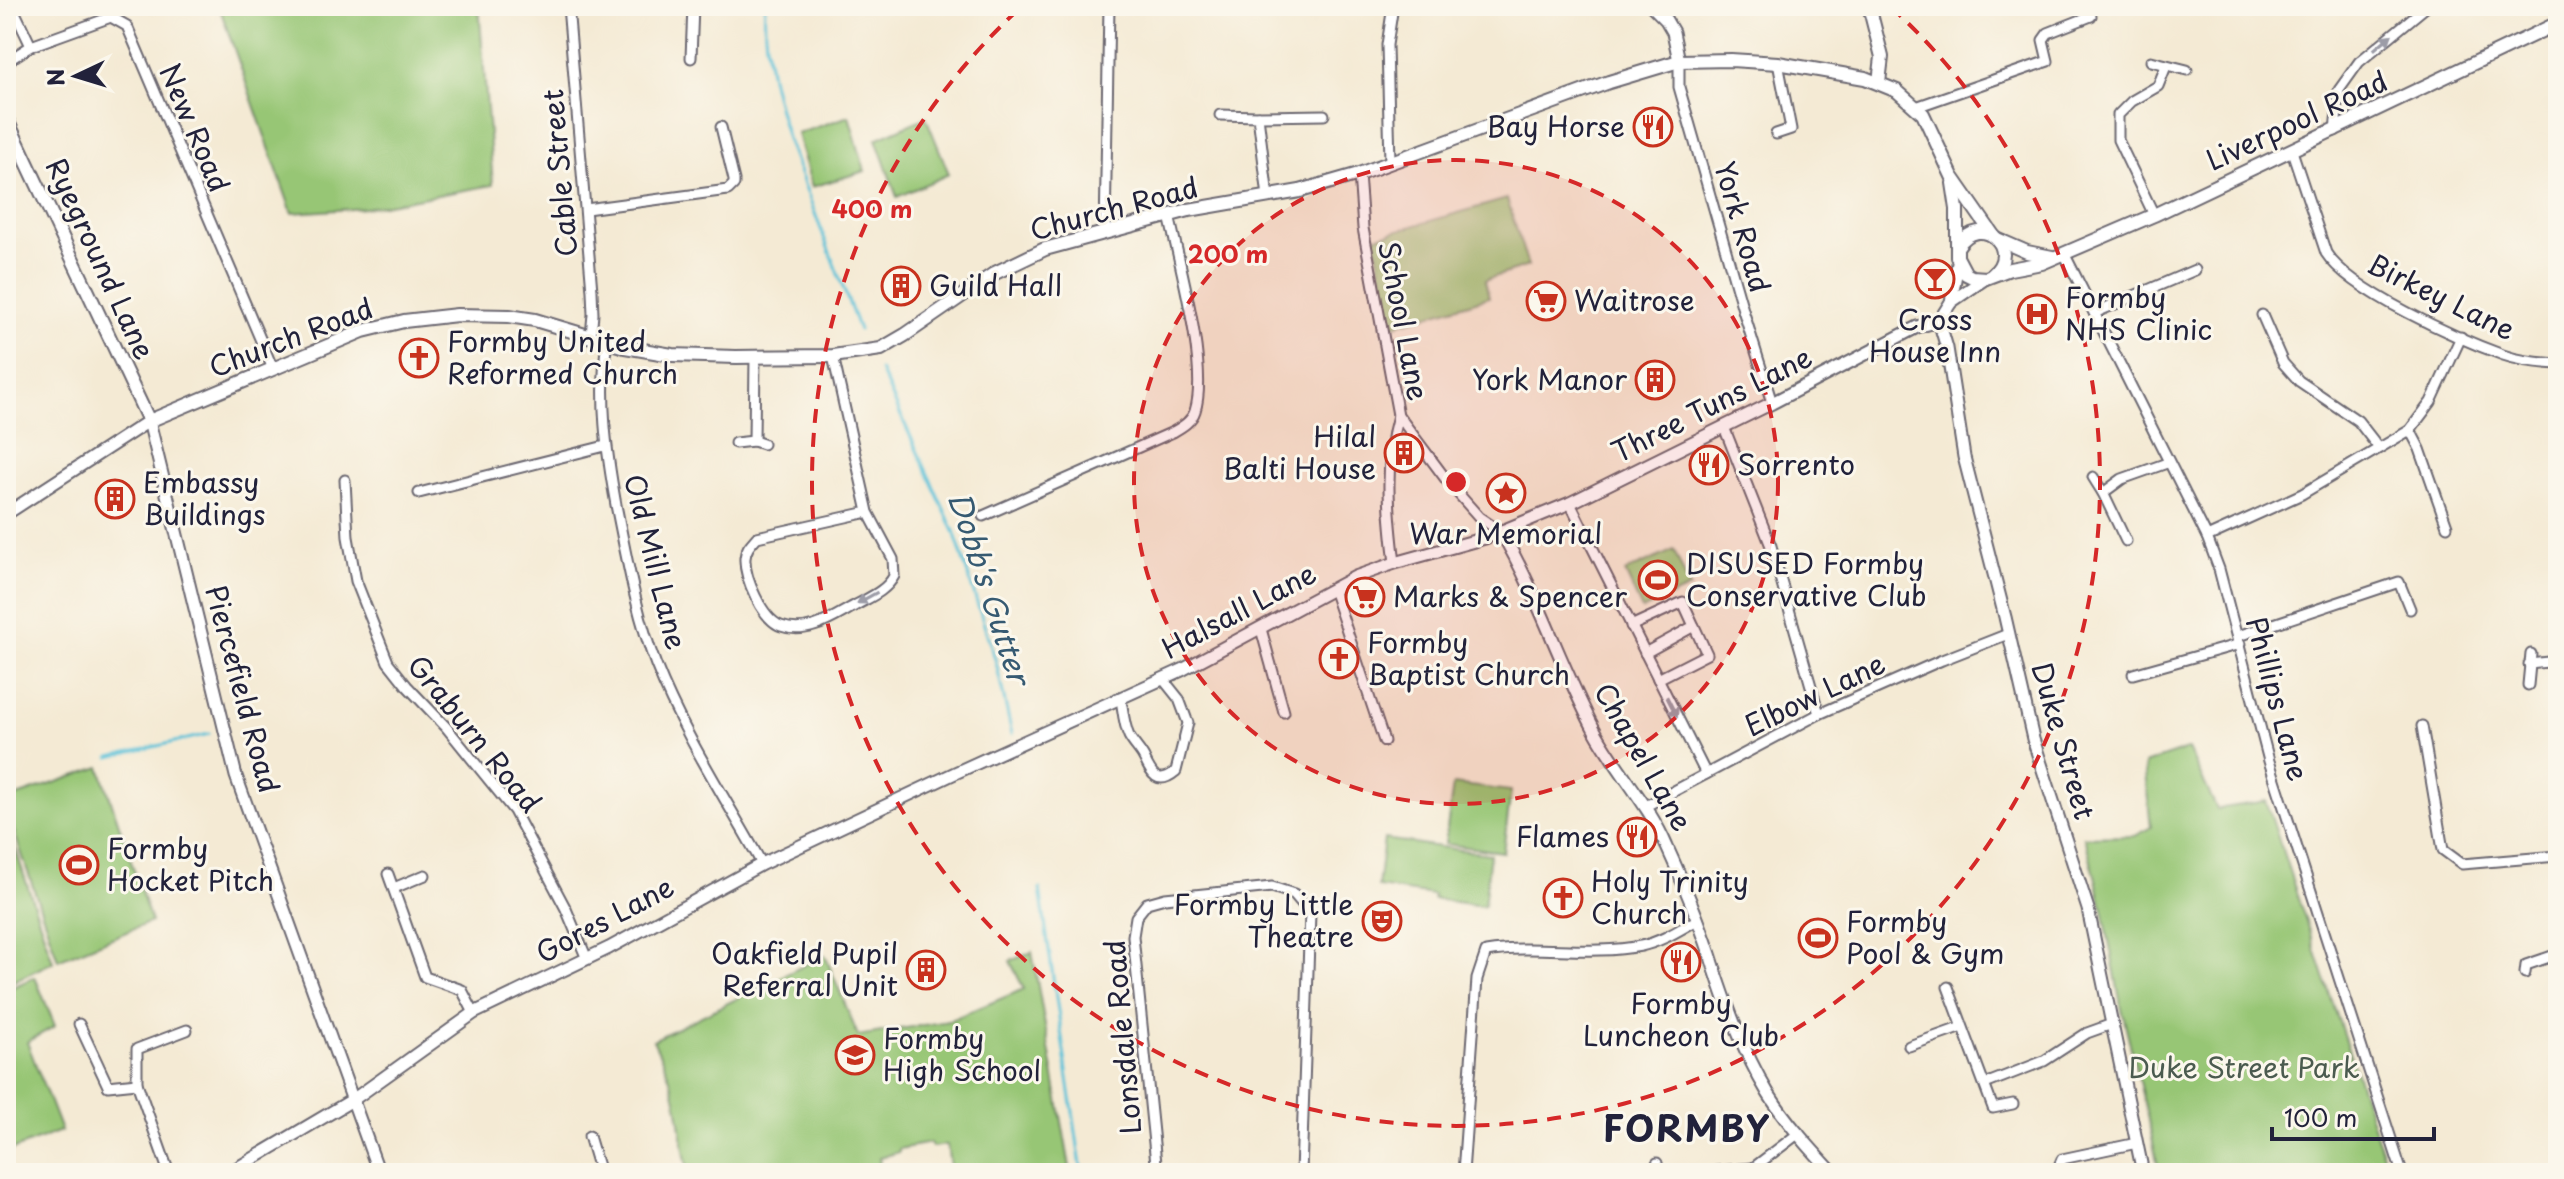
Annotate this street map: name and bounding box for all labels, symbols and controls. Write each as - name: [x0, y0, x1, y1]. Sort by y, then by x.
- one-way arrow: [2372, 34, 2392, 51]
- north arrow: [36, 36, 116, 116]
- street label: New Road: [149, 56, 242, 198]
- street label: Liverpool Road: [2198, 59, 2394, 181]
- text: N: [37, 68, 72, 87]
- street label: Cable Street: [530, 88, 587, 259]
- place label: Bay Horse: [1486, 104, 1625, 147]
- restaurant icon: Bay Horse: [1632, 106, 1674, 148]
- street label: Ryeground Lane: [36, 151, 167, 366]
- street label: York Road: [1704, 156, 1783, 297]
- street label: Church Road: [1025, 164, 1203, 251]
- text: 400 m: [831, 190, 913, 226]
- text: 200 m: [1188, 235, 1268, 271]
- street label: School Lane: [1368, 237, 1441, 404]
- street label: Birkey Lane: [2360, 241, 2523, 350]
- bar icon: Cross House Inn: [1914, 258, 1956, 300]
- place label: Guild Hall: [929, 263, 1062, 306]
- building icon: Guild Hall: [880, 265, 922, 307]
- place label: Formby NHS Clinic: [2065, 275, 2212, 350]
- place label: Waitrose: [1574, 278, 1695, 321]
- supermarket icon: Waitrose: [1525, 280, 1567, 322]
- street label: Church Road: [202, 286, 379, 388]
- hospital icon: Formby NHS Clinic: [2016, 293, 2058, 335]
- place label: Cross House Inn: [1869, 297, 2001, 372]
- place label: Formby United Reformed Church: [447, 319, 678, 394]
- street label: Three Tuns Lane: [1603, 335, 1819, 473]
- church icon: Formby United Reformed Church: [398, 337, 440, 379]
- place label: York Manor: [1472, 357, 1627, 400]
- building icon: York Manor: [1634, 359, 1676, 401]
- place label: Hilal Balti House: [1223, 414, 1376, 489]
- building icon: Hilal Balti House: [1383, 432, 1425, 474]
- place label: Sorrento: [1737, 442, 1855, 485]
- restaurant icon: Sorrento: [1688, 444, 1730, 486]
- place label: Embassy Buildings: [143, 460, 266, 535]
- centre of rings: [1442, 468, 1470, 496]
- street label: Old Mill Lane: [614, 469, 699, 654]
- place icon: War Memorial: [1485, 472, 1527, 514]
- building icon: Embassy Buildings: [94, 478, 136, 520]
- water label: Dobb's Gutter: [938, 485, 1044, 693]
- place label: War Memorial: [1410, 511, 1602, 554]
- place label: DISUSED Formby Conservative Club: [1686, 541, 1927, 616]
- street label: Halsall Lane: [1153, 551, 1323, 668]
- sports icon: DISUSED Formby Conservative Club: [1637, 559, 1679, 601]
- place label: Marks & Spencer: [1393, 574, 1627, 617]
- supermarket icon: Marks & Spencer: [1344, 576, 1386, 618]
- street label: Piercefield Road: [195, 580, 292, 797]
- one-way arrow: [856, 592, 879, 605]
- street label: Phillips Lane: [2236, 612, 2321, 786]
- place label: Formby Baptist Church: [1367, 620, 1570, 695]
- church icon: Formby Baptist Church: [1318, 638, 1360, 680]
- street label: Elbow Lane: [1737, 641, 1892, 746]
- street label: Graburn Road: [398, 645, 552, 821]
- street label: Duke Street: [2021, 657, 2107, 824]
- street label: Chapel Lane: [1584, 674, 1704, 839]
- one-way arrow: [1665, 695, 1679, 718]
- place label: Flames: [1516, 814, 1609, 857]
- restaurant icon: Flames: [1616, 816, 1658, 858]
- place label: Formby Hocket Pitch: [107, 826, 274, 901]
- sports icon: Formby Hocket Pitch: [58, 844, 100, 886]
- place label: Holy Trinity Church: [1591, 859, 1749, 934]
- street label: Gores Lane: [528, 864, 681, 973]
- church icon: Holy Trinity Church: [1542, 877, 1584, 919]
- place label: Formby Little Theatre: [1173, 882, 1354, 957]
- place label: Formby Pool & Gym: [1846, 899, 2005, 974]
- theatre icon: Formby Little Theatre: [1361, 900, 1403, 942]
- sports icon: Formby Pool & Gym: [1797, 917, 1839, 959]
- place label: Oakfield Pupil Referral Unit: [711, 931, 898, 1006]
- street label: Lonsdale Road: [1092, 938, 1151, 1136]
- restaurant icon: Formby Luncheon Club: [1660, 941, 1702, 983]
- building icon: Oakfield Pupil Referral Unit: [905, 949, 947, 991]
- place label: Formby Luncheon Club: [1583, 981, 1779, 1056]
- place label: Formby High School: [883, 1016, 1041, 1091]
- school or university icon: Formby High School: [834, 1034, 876, 1076]
- park label: Duke Street Park: [2128, 1045, 2360, 1088]
- scale bar: [2272, 1091, 2434, 1141]
- text: 100 m: [2284, 1099, 2357, 1135]
- district label: FORMBY: [1603, 1100, 1771, 1154]

